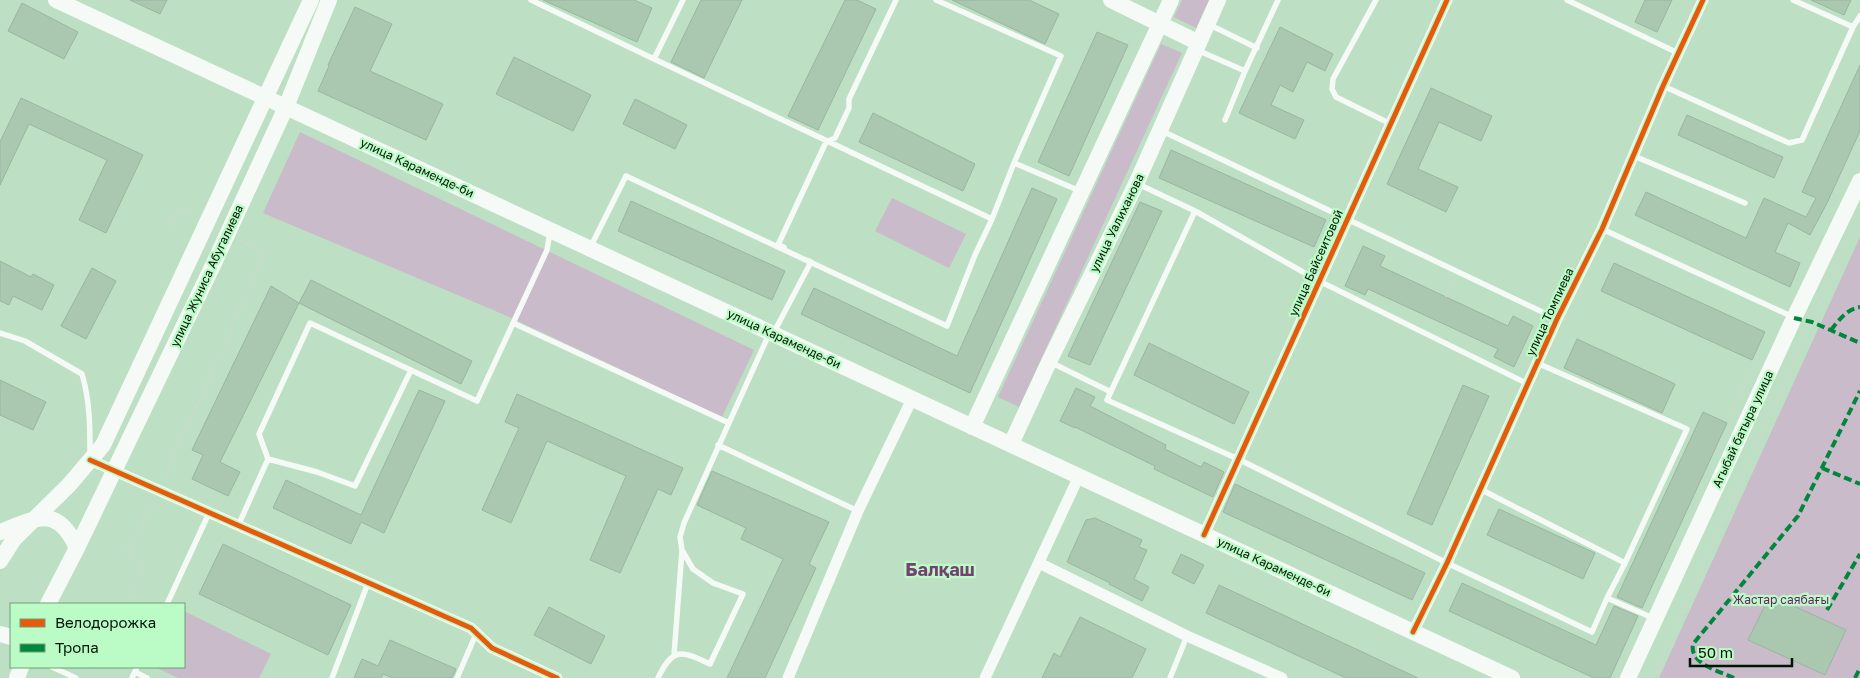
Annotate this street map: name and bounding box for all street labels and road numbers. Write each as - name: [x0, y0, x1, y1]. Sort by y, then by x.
- street label: улица Караменде-би: [358, 135, 476, 200]
- street label: улица Уалиханова: [1086, 171, 1147, 275]
- street label: улица Жуниса Абугалиева: [167, 202, 246, 349]
- street label: улица Байсеитовой: [1285, 207, 1346, 319]
- street label: улица Томпиева: [1523, 265, 1577, 358]
- street label: улица Караменде-би: [725, 306, 843, 371]
- street label: Агыбай батыра улица: [1709, 368, 1776, 490]
- street label: улица Караменде-би: [1215, 534, 1333, 599]

